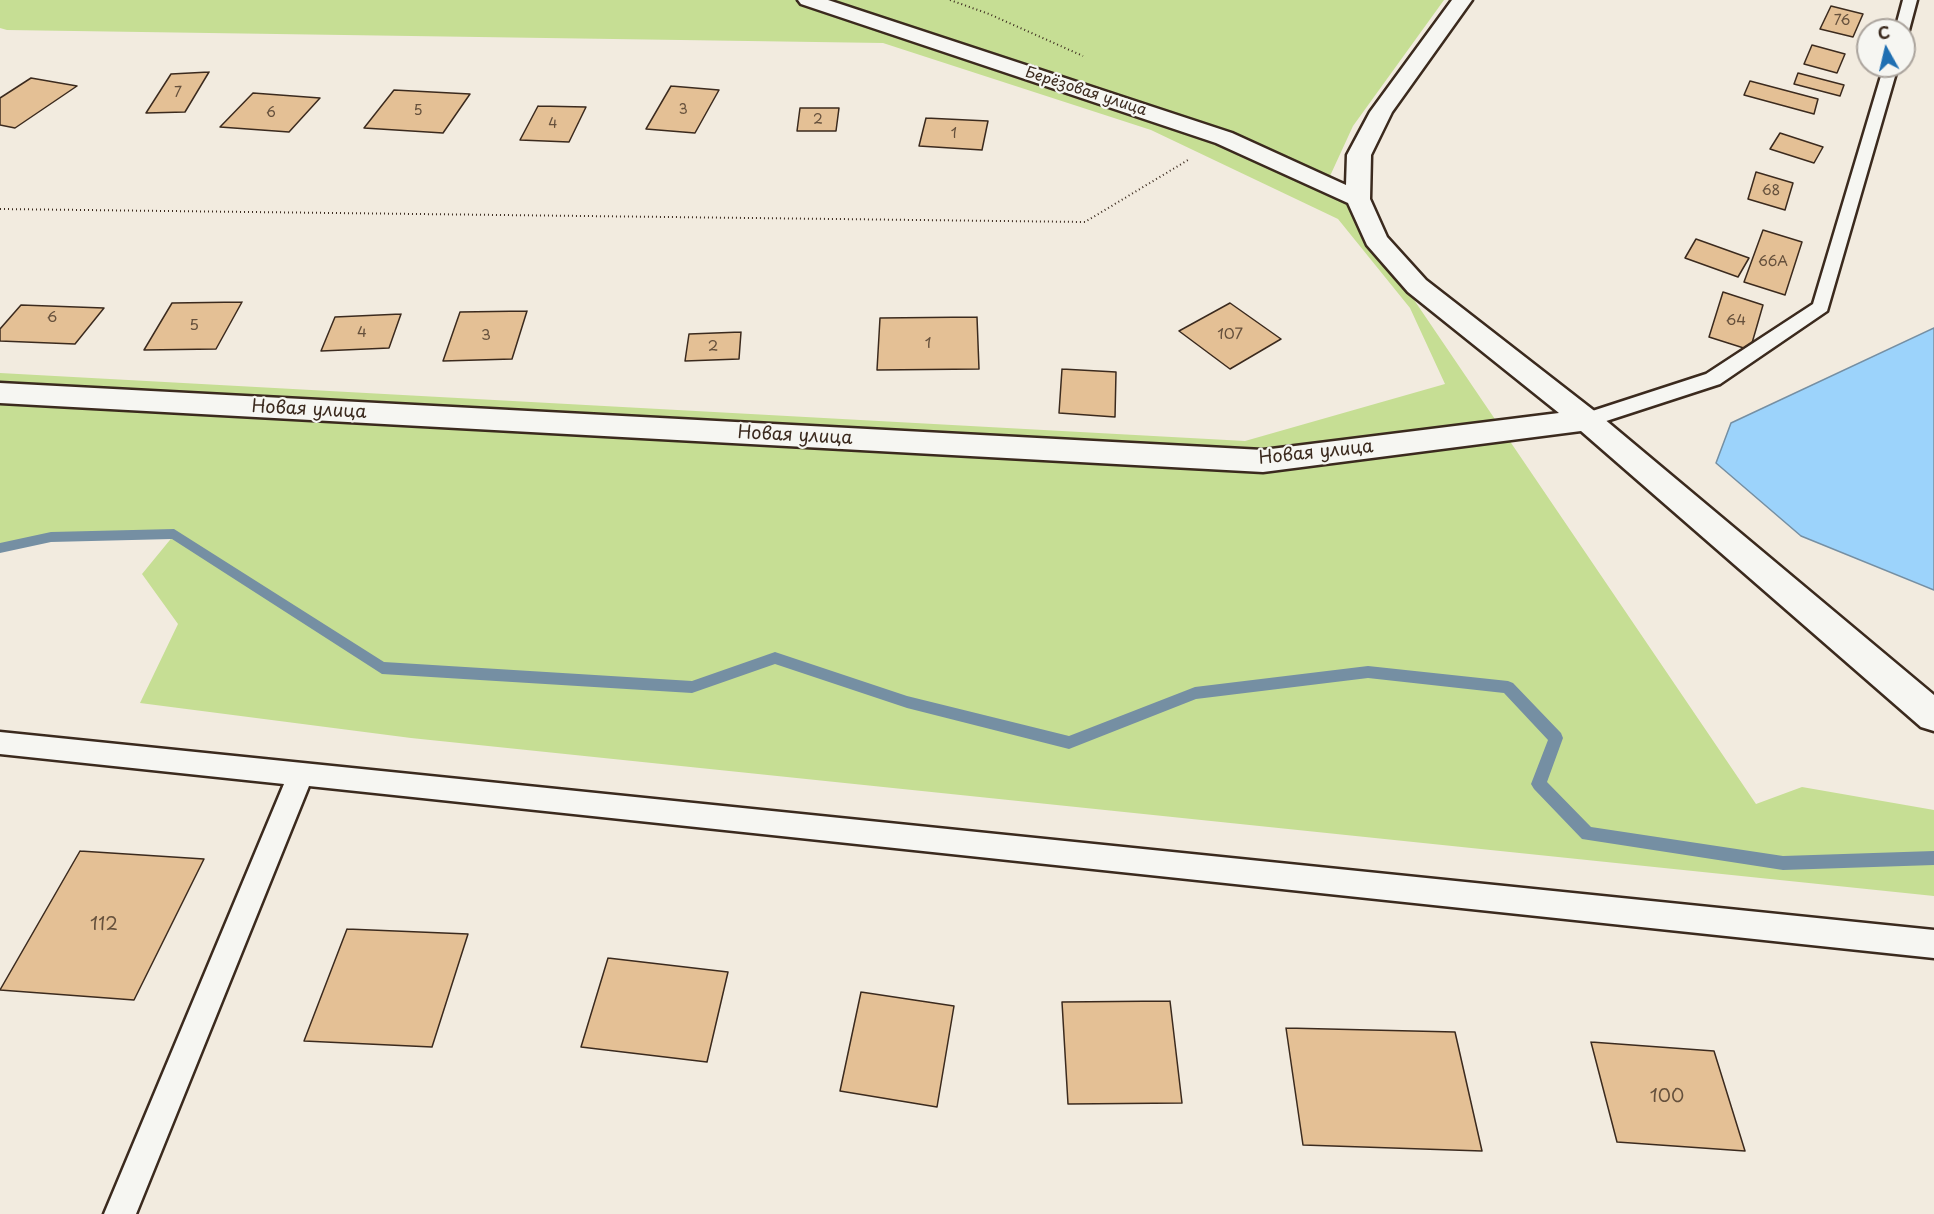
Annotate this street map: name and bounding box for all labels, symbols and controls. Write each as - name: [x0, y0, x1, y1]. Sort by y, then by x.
- house number: 76: [1834, 13, 1850, 29]
- north arrow: [1856, 18, 1916, 78]
- text: С: [1876, 19, 1891, 45]
- street label: Берёзовая улица: [1023, 64, 1149, 120]
- house number: 7: [174, 85, 182, 101]
- house number: 3: [678, 102, 688, 118]
- house number: 5: [413, 103, 423, 119]
- house number: 6: [266, 105, 276, 121]
- house number: 2: [813, 112, 823, 128]
- house number: 4: [548, 116, 558, 132]
- house number: 1: [951, 126, 957, 142]
- house number: 68: [1762, 183, 1780, 199]
- house number: 66А: [1758, 254, 1788, 270]
- house number: 6: [47, 309, 57, 327]
- house number: 64: [1726, 312, 1746, 330]
- house number: 5: [189, 317, 199, 335]
- house number: 4: [357, 324, 367, 342]
- house number: 107: [1217, 326, 1243, 344]
- house number: 3: [481, 327, 491, 345]
- house number: 1: [925, 335, 931, 353]
- house number: 2: [708, 338, 718, 356]
- street label: Новая улица: [251, 396, 367, 424]
- street label: Новая улица: [737, 422, 853, 450]
- street label: Новая улица: [1258, 436, 1374, 470]
- house number: 112: [90, 914, 118, 936]
- house number: 100: [1650, 1086, 1684, 1108]

